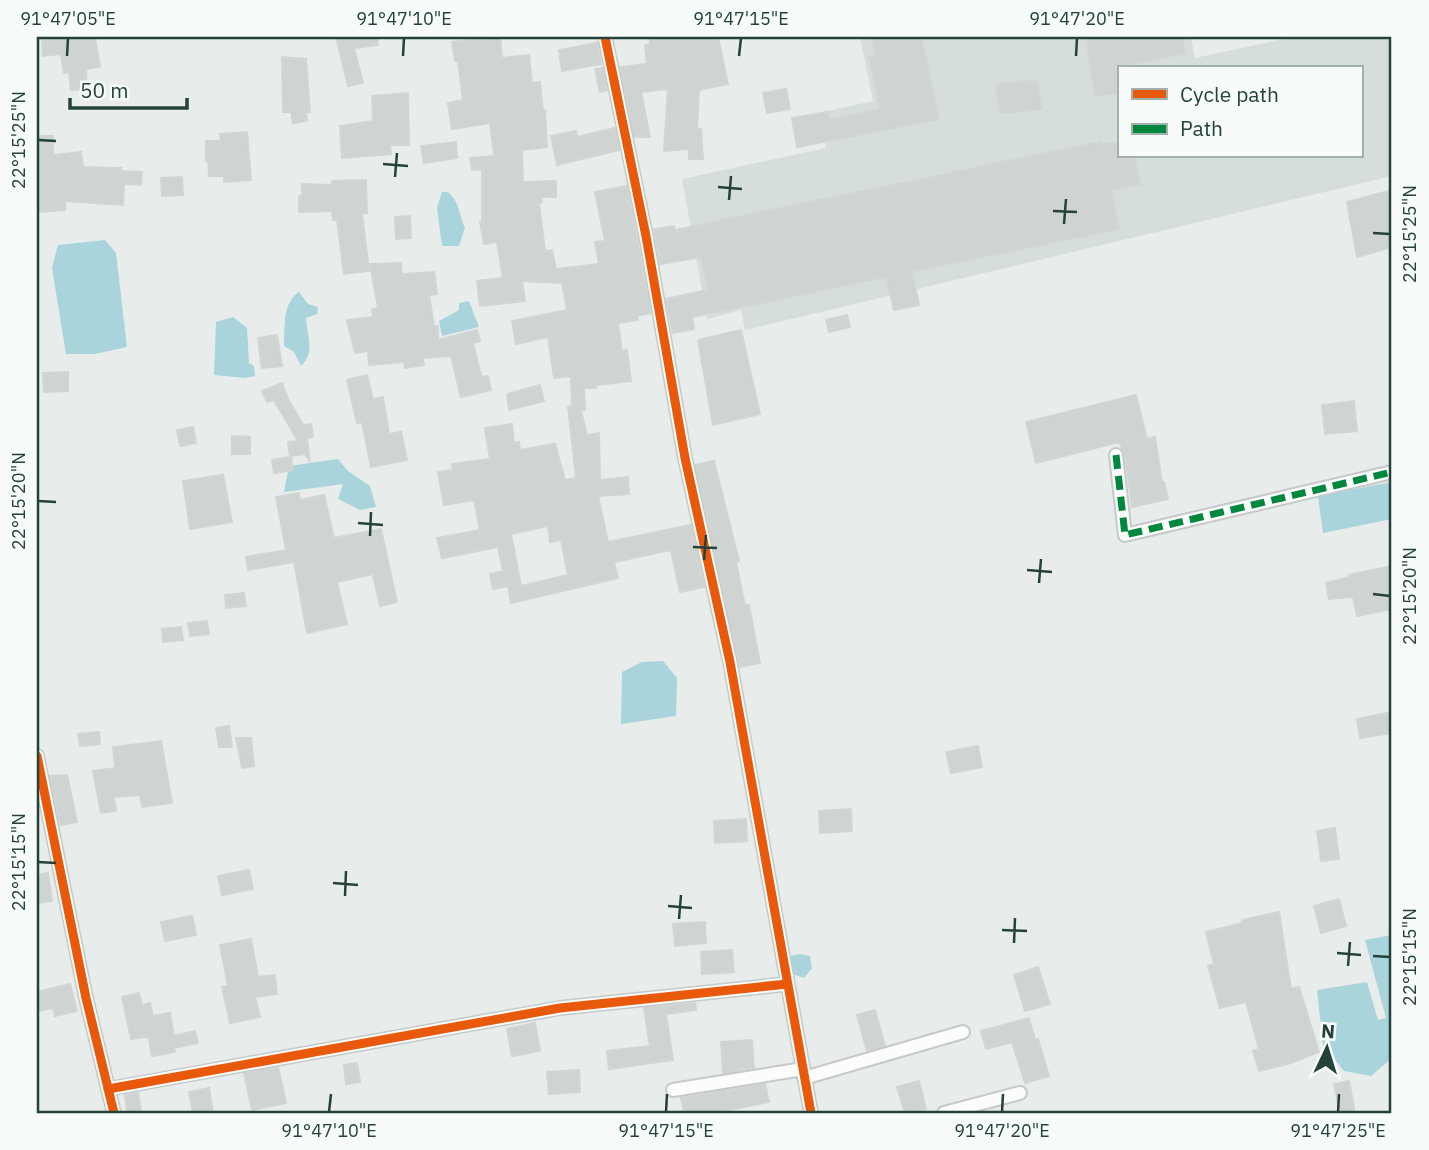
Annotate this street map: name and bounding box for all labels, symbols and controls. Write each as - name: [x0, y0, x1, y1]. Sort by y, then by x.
- text: 91°47'05"E: [20, 7, 116, 30]
- text: 91°47'10"E: [356, 7, 452, 30]
- text: 91°47'15"E: [693, 7, 789, 30]
- text: 91°47'20"E: [1029, 7, 1125, 30]
- scale bar: [70, 66, 187, 110]
- legend: [1118, 66, 1362, 158]
- text: 50 m: [80, 76, 129, 104]
- text: Cycle path: [1180, 80, 1279, 108]
- text: 22°15'25"N: [7, 91, 30, 189]
- text: Path: [1180, 114, 1223, 142]
- text: 22°15'25"N: [1398, 185, 1421, 283]
- text: 22°15'20"N: [7, 452, 30, 550]
- text: 22°15'20"N: [1398, 547, 1421, 645]
- text: 22°15'15"N: [7, 813, 30, 911]
- text: 22°15'15"N: [1398, 908, 1421, 1006]
- north arrow: [1292, 1014, 1362, 1084]
- text: N: [1320, 1019, 1336, 1043]
- text: 91°47'10"E: [281, 1119, 377, 1142]
- text: 91°47'15"E: [618, 1119, 714, 1142]
- text: 91°47'20"E: [954, 1119, 1050, 1142]
- text: 91°47'25"E: [1290, 1119, 1386, 1142]

